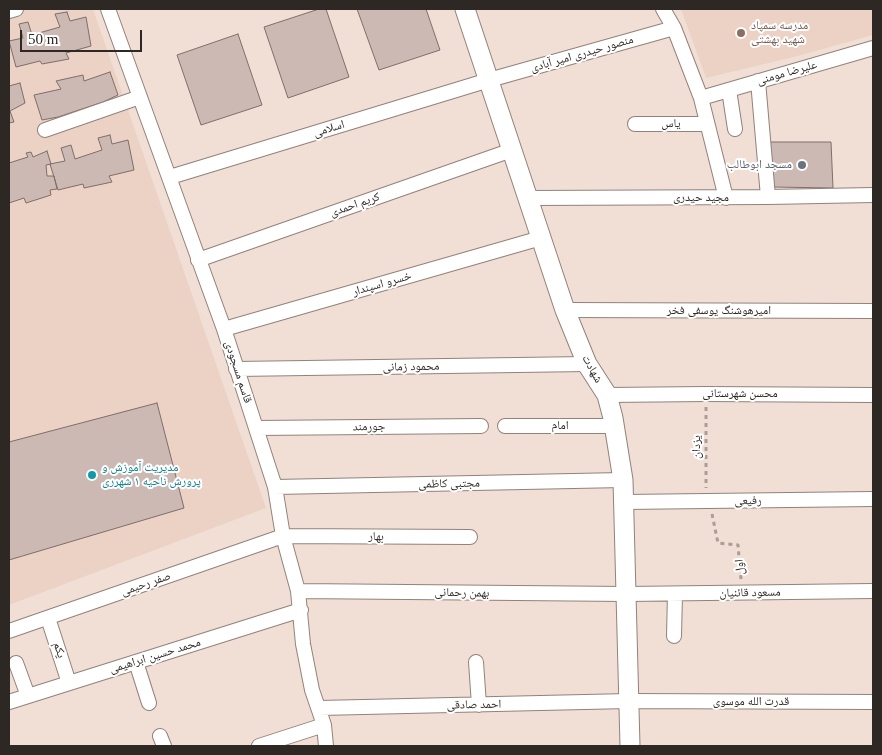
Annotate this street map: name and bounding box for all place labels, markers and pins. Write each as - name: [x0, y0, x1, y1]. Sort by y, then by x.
- place label: مدرسه سمپاد شهید بهشتی: [751, 19, 808, 47]
- marker: مدرسه سمپاد شهید بهشتی: [735, 27, 747, 39]
- place label: مسجد ابوطالب: [727, 158, 792, 172]
- marker: مسجد ابوطالب: [796, 159, 808, 171]
- place label: مدیریت آموزش و پرورش ناحیه ۱ شهرری: [102, 461, 201, 489]
- marker: مدیریت آموزش و پرورش ناحیه ۱ شهرری: [86, 469, 98, 481]

